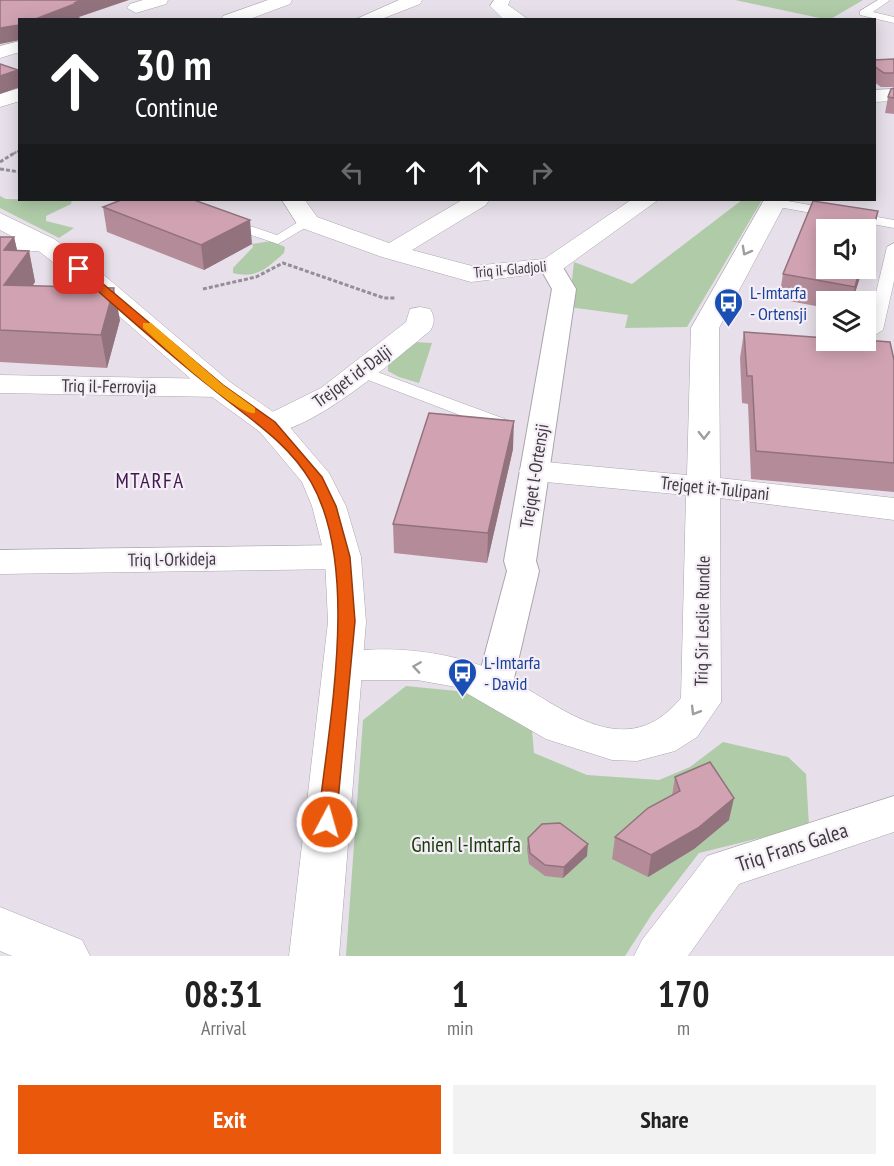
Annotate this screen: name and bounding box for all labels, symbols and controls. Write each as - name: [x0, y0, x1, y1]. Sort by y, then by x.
- text: 30 m: [135, 37, 212, 92]
- icon: ahead: [36, 42, 114, 120]
- text: Continue: [135, 90, 218, 124]
- icon: left: [336, 156, 369, 189]
- icon: ahead: [399, 156, 432, 189]
- icon: ahead: [462, 156, 495, 189]
- icon: right: [525, 156, 558, 189]
- map controls: [816, 219, 876, 351]
- button: sound: [816, 219, 876, 279]
- pin: [53, 243, 104, 294]
- one-way arrow: [742, 244, 753, 255]
- icon: arrive: [62, 252, 95, 285]
- street label: Triq il-Gladjoli: [473, 256, 547, 282]
- place label: L-Imtarfa - Ortensji: [750, 281, 807, 325]
- bus stop icon: L-Imtarfa - Ortensji: [713, 286, 745, 328]
- button: layers: [816, 291, 876, 351]
- street label: Trejqet id-Dalji: [308, 340, 396, 412]
- street label: Triq il-Ferrovija: [62, 374, 156, 398]
- street label: Trejqet l-Ortensji: [514, 422, 554, 530]
- one-way arrow: [698, 431, 710, 440]
- district label: MTARFA: [115, 467, 185, 494]
- street label: Trejqet it-Tulipani: [659, 471, 771, 505]
- street label: Triq l-Orkideja: [128, 547, 216, 571]
- street label: Triq Sir Leslie Rundle: [689, 555, 715, 687]
- place label: L-Imtarfa - David: [484, 651, 540, 695]
- bus stop icon: L-Imtarfa - David: [447, 656, 479, 698]
- one-way arrow: [413, 662, 422, 674]
- one-way arrow: [691, 705, 703, 715]
- position arrow: [295, 790, 359, 854]
- street label: Triq Frans Galea: [733, 816, 851, 878]
- park label: Gnien l-Imtarfa: [411, 831, 521, 858]
- text: 08:31: [185, 970, 262, 1017]
- text: 1: [451, 970, 469, 1017]
- text: 170: [658, 970, 709, 1017]
- text: Arrival: [201, 1015, 246, 1041]
- text: min: [447, 1015, 473, 1041]
- text: m: [677, 1015, 690, 1041]
- button: Exit: [18, 1085, 441, 1154]
- button: Share: [453, 1085, 876, 1154]

